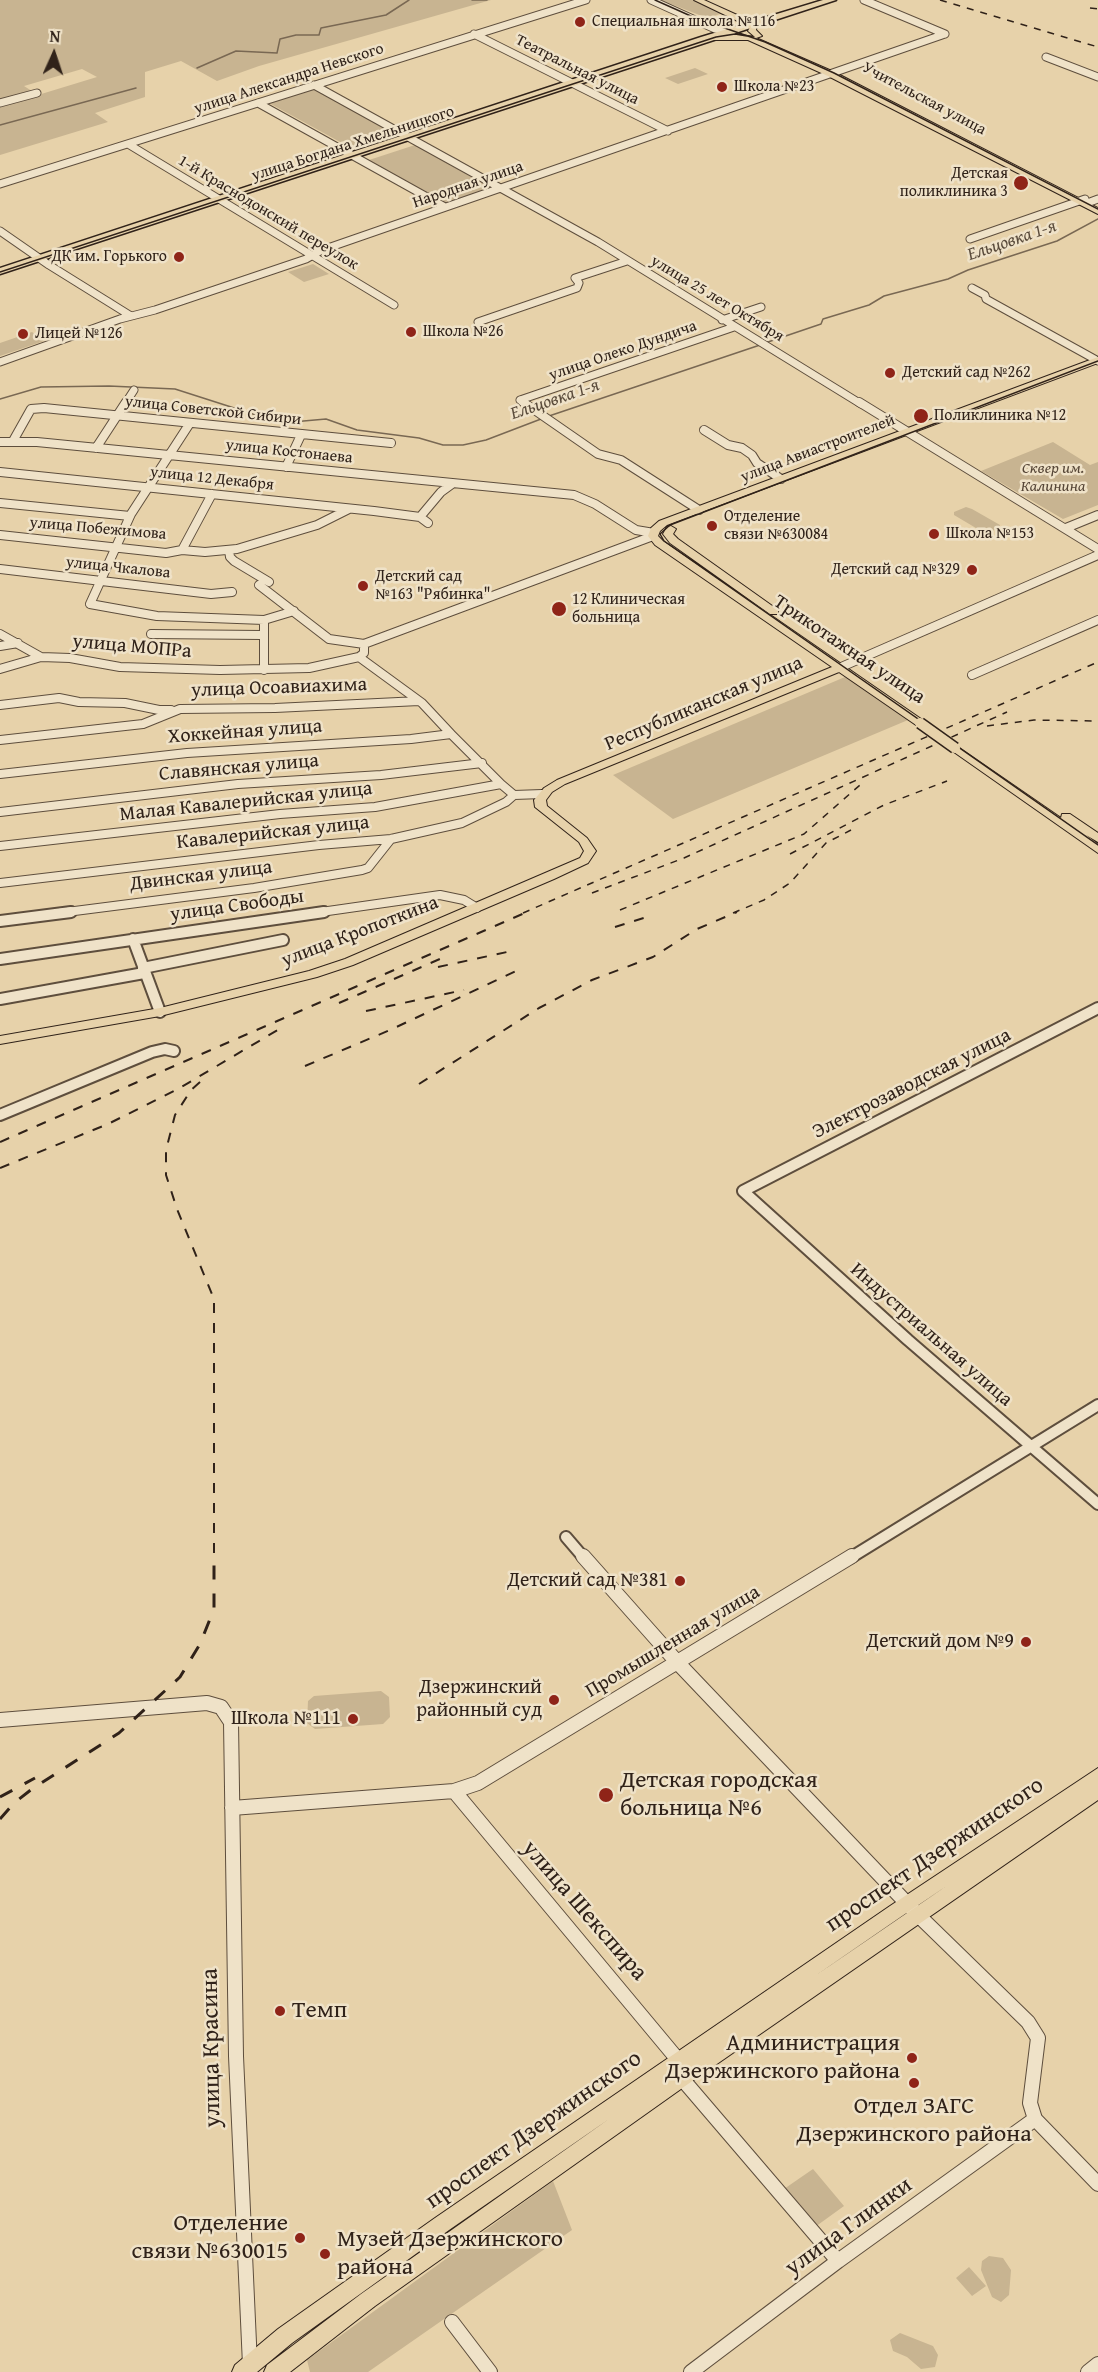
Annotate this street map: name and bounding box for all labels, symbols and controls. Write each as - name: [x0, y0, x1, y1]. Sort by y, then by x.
- place label: Специальная школа №116: [592, 12, 775, 32]
- marker: Специальная школа №116: [573, 15, 587, 29]
- north arrow: [24, 24, 84, 84]
- text: N: [49, 24, 61, 48]
- street label: Театральная улица: [512, 31, 642, 109]
- street label: улица Александра Невского: [192, 39, 386, 119]
- street label: Учительская улица: [859, 58, 989, 140]
- place label: Школа №23: [734, 77, 814, 97]
- marker: Школа №23: [715, 80, 729, 94]
- street label: улица Богдана Хмельницкого: [249, 102, 457, 186]
- street label: 1-й Краснодонский переулок: [174, 151, 362, 275]
- street label: Народная улица: [410, 157, 526, 213]
- place label: Детская поликлиника 3: [900, 164, 1008, 202]
- marker: Детская поликлиника 3: [1012, 174, 1030, 192]
- water label: Ельцовка 1-я: [965, 216, 1059, 266]
- place label: ДК им. Горького: [51, 247, 167, 267]
- marker: ДК им. Горького: [172, 250, 186, 264]
- street label: улица 25 лет Октября: [647, 252, 787, 346]
- street label: улица Олеко Дундича: [547, 317, 699, 385]
- place label: Школа №26: [423, 322, 503, 342]
- place label: Лицей №126: [35, 324, 123, 344]
- marker: Школа №26: [404, 325, 418, 339]
- marker: Лицей №126: [16, 327, 30, 341]
- place label: Детский сад №262: [902, 363, 1031, 383]
- marker: Детский сад №262: [883, 366, 897, 380]
- water label: Ельцовка 1-я: [508, 375, 602, 425]
- street label: улица Советской Сибири: [124, 392, 302, 430]
- place label: Поликлиника №12: [934, 406, 1066, 426]
- marker: Поликлиника №12: [912, 407, 930, 425]
- street label: улица Авиастроителей: [738, 411, 898, 487]
- street label: улица Костонаева: [225, 436, 353, 468]
- park label: Сквер им. Калинина: [1021, 459, 1085, 497]
- street label: улица 12 Декабря: [149, 463, 275, 495]
- place label: Отделение связи №630084: [724, 507, 828, 545]
- street label: улица Побежимова: [29, 513, 167, 545]
- marker: Отделение связи №630084: [705, 519, 719, 533]
- place label: Школа №153: [946, 524, 1034, 544]
- marker: Школа №153: [927, 527, 941, 541]
- street label: улица Чкалова: [65, 553, 171, 583]
- place label: Детский сад №329: [831, 560, 960, 580]
- marker: Детский сад №329: [965, 563, 979, 577]
- place label: Детский сад №163 "Рябинка": [375, 567, 490, 605]
- marker: Детский сад №163 "Рябинка": [356, 579, 370, 593]
- place label: 12 Клиническая больница: [572, 590, 685, 628]
- street label: Трикотажная улица: [768, 590, 930, 710]
- marker: 12 Клиническая больница: [550, 600, 568, 618]
- street label: улица МОПРа: [71, 630, 193, 664]
- street label: Республиканская улица: [601, 651, 807, 757]
- street label: улица Осоавиахима: [191, 673, 367, 703]
- street label: Хоккейная улица: [167, 715, 323, 749]
- street label: Славянская улица: [158, 749, 320, 787]
- street label: Малая Кавалерийская улица: [119, 777, 373, 827]
- street label: Кавалерийская улица: [176, 811, 370, 855]
- street label: Двинская улица: [128, 855, 274, 897]
- street label: улица Свободы: [169, 885, 305, 927]
- street label: улица Кропоткина: [278, 891, 442, 973]
- street label: Электрозаводская улица: [809, 1024, 1015, 1144]
- street label: Индустриальная улица: [845, 1258, 1017, 1412]
- place label: Детский сад №381: [507, 1569, 668, 1593]
- marker: Детский сад №381: [673, 1574, 687, 1588]
- street label: Промышленная улица: [582, 1580, 764, 1704]
- place label: Детский дом №9: [866, 1630, 1014, 1654]
- marker: Детский дом №9: [1019, 1635, 1033, 1649]
- place label: Дзержинский районный суд: [416, 1676, 542, 1723]
- marker: Дзержинский районный суд: [547, 1693, 561, 1707]
- place label: Школа №111: [231, 1707, 341, 1731]
- marker: Школа №111: [346, 1712, 360, 1726]
- place label: Детская городская больница №6: [620, 1767, 818, 1823]
- street label: проспект Дзержинского: [820, 1771, 1050, 1939]
- marker: Детская городская больница №6: [597, 1786, 615, 1804]
- street label: улица Шекспира: [515, 1835, 653, 1987]
- street label: улица Красина: [196, 1968, 228, 2128]
- place label: Темп: [292, 1997, 347, 2025]
- marker: Темп: [273, 2004, 287, 2018]
- place label: Администрация Дзержинского района: [665, 2030, 900, 2086]
- street label: проспект Дзержинского: [420, 2044, 648, 2216]
- marker: Администрация Дзержинского района: [905, 2051, 919, 2065]
- marker: Отдел ЗАГС Дзержинского района: [907, 2076, 921, 2090]
- place label: Отдел ЗАГС Дзержинского района: [796, 2093, 1032, 2149]
- street label: улица Глинки: [780, 2171, 918, 2283]
- place label: Отделение связи №630015: [132, 2210, 288, 2266]
- place label: Музей Дзержинского района: [337, 2226, 563, 2282]
- marker: Отделение связи №630015: [293, 2231, 307, 2245]
- marker: Музей Дзержинского района: [318, 2247, 332, 2261]

